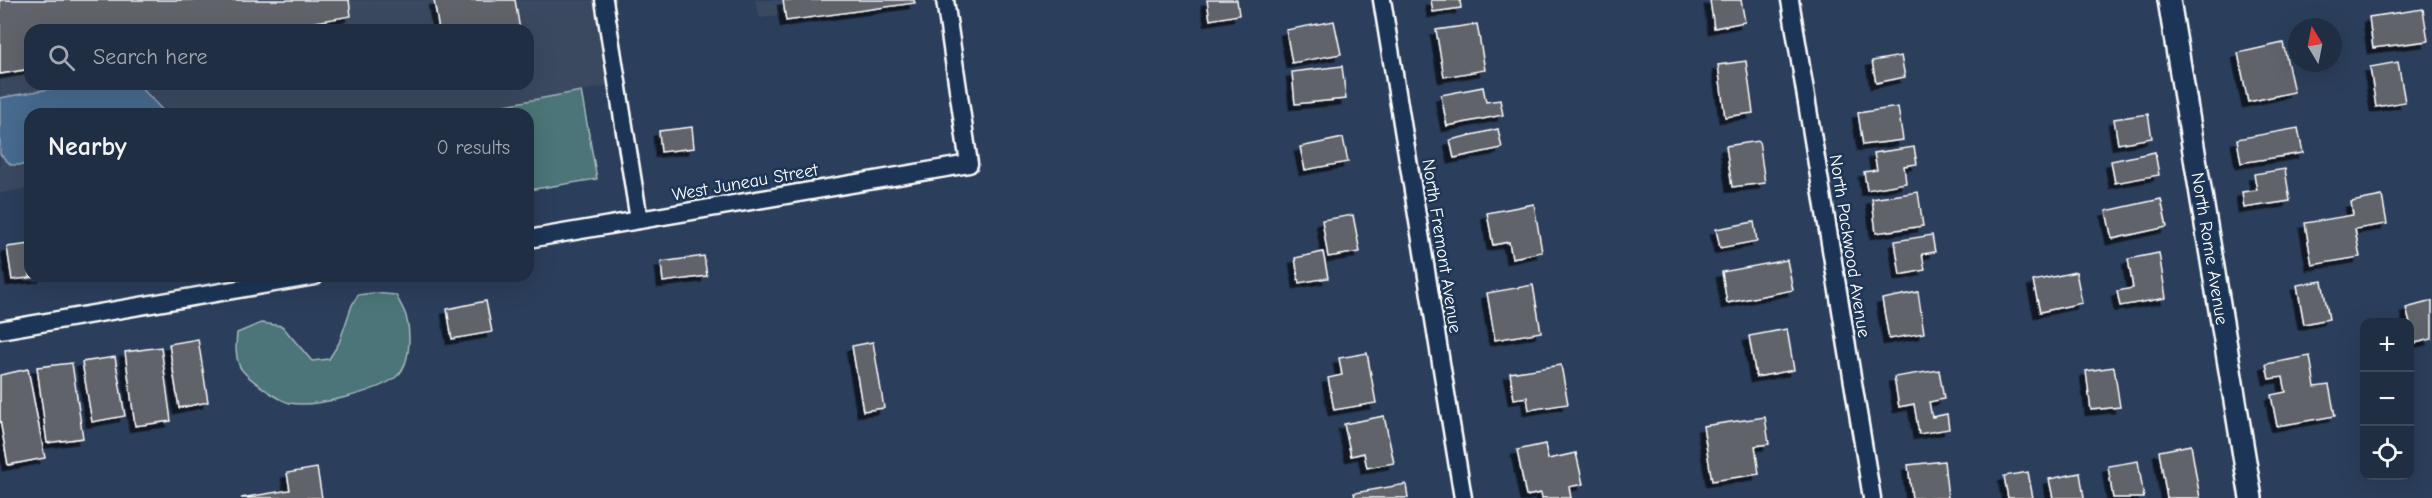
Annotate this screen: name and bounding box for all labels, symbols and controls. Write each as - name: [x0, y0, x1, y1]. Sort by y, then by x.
- north arrow: [2288, 18, 2342, 72]
- search box: [24, 24, 534, 90]
- icon: search: [45, 41, 78, 74]
- text: Search here: [93, 44, 208, 70]
- text: Nearby: [48, 132, 127, 162]
- text: 0 results: [437, 136, 510, 159]
- street label: North Packwood Avenue: [1825, 153, 1874, 339]
- street label: North Fremont Avenue: [1417, 158, 1466, 335]
- street label: West Juneau Street: [670, 159, 821, 206]
- street label: North Rome Avenue: [2187, 171, 2232, 327]
- map controls: [2360, 318, 2414, 480]
- button: +: [2360, 318, 2414, 372]
- button: −: [2360, 372, 2414, 426]
- button: locate: [2360, 426, 2414, 480]

